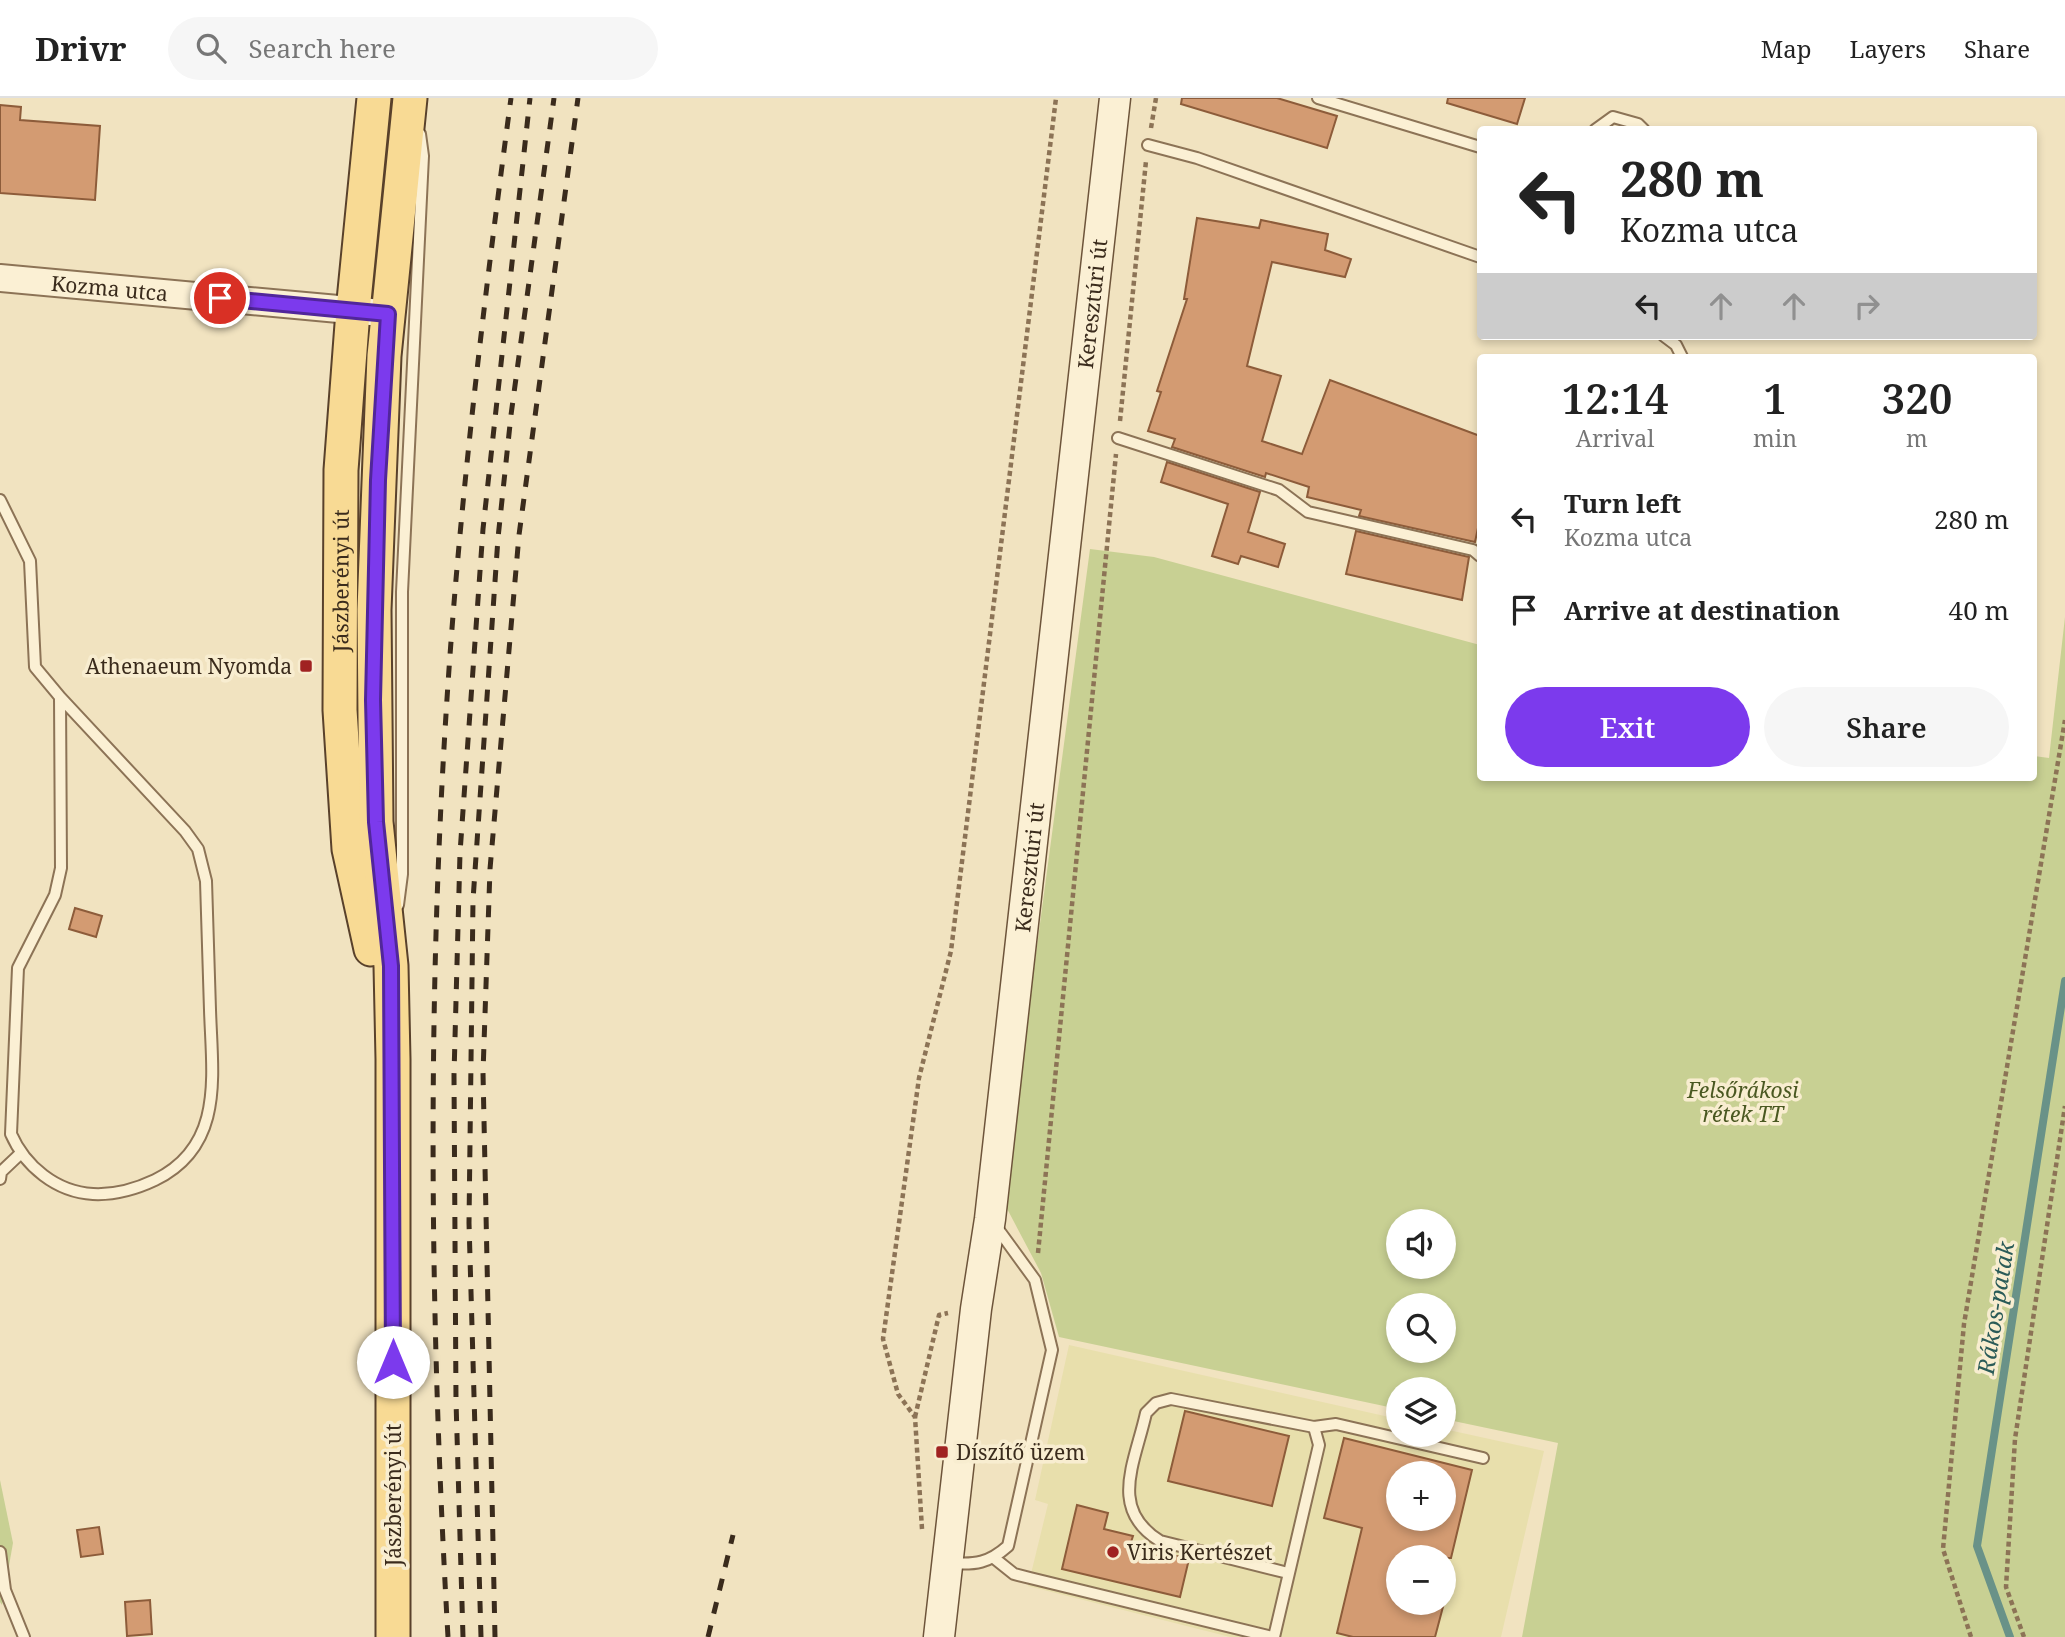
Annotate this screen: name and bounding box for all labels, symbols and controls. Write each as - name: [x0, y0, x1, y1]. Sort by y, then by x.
- search box: [168, 17, 658, 80]
- text: Drivr: [35, 26, 126, 71]
- icon: search: [192, 29, 230, 67]
- text: Search here: [248, 30, 396, 66]
- text: Map: [1761, 32, 1812, 65]
- text: Layers: [1850, 32, 1926, 65]
- text: Share: [1964, 32, 2030, 65]
- text: 280 m: [1620, 145, 1764, 211]
- icon: left: [1505, 154, 1596, 245]
- text: Kozma utca: [1620, 208, 1799, 251]
- street label: Keresztúri út: [1071, 237, 1113, 370]
- pin: [190, 268, 250, 328]
- street label: Kozma utca: [50, 269, 169, 307]
- icon: arrive: [201, 279, 239, 317]
- icon: left: [1629, 287, 1667, 325]
- icon: ahead: [1702, 287, 1740, 325]
- icon: ahead: [1775, 287, 1813, 325]
- icon: right: [1848, 287, 1886, 325]
- text: 12:14: [1562, 369, 1669, 426]
- text: 1: [1763, 369, 1787, 426]
- text: 320: [1882, 369, 1952, 426]
- text: Arrival: [1576, 422, 1654, 454]
- text: min: [1753, 422, 1797, 454]
- text: m: [1906, 422, 1928, 454]
- text: Turn left: [1564, 485, 1681, 521]
- icon: left: [1505, 500, 1543, 538]
- text: 280 m: [1934, 501, 2009, 537]
- street label: Jászberényi út: [326, 509, 355, 653]
- text: Kozma utca: [1564, 521, 1692, 553]
- icon: arrive: [1505, 591, 1543, 629]
- text: Arrive at destination: [1564, 592, 1840, 628]
- text: 40 m: [1949, 592, 2009, 628]
- place label: Athenaeum Nyomda: [85, 652, 292, 680]
- marker: Athenaeum Nyomda: [298, 658, 314, 674]
- button: Exit: [1505, 687, 1750, 767]
- button: Share: [1764, 687, 2009, 767]
- street label: Keresztúri út: [1008, 801, 1050, 934]
- park label: Felsőrákosi rétek TT: [1686, 1076, 1799, 1128]
- map controls: [1386, 1209, 1456, 1615]
- button: sound: [1386, 1209, 1456, 1279]
- water label: Rákos-patak: [1969, 1239, 2021, 1378]
- button: search: [1386, 1293, 1456, 1363]
- position arrow: [356, 1325, 430, 1399]
- button: layers: [1386, 1377, 1456, 1447]
- street label: Jászberényi út: [379, 1424, 407, 1567]
- place label: Díszítő üzem: [956, 1438, 1085, 1466]
- marker: Díszítő üzem: [934, 1444, 950, 1460]
- button: +: [1386, 1461, 1456, 1531]
- place label: Viris Kertészet: [1127, 1538, 1272, 1566]
- marker: Viris Kertészet: [1105, 1544, 1121, 1560]
- button: −: [1386, 1545, 1456, 1615]

